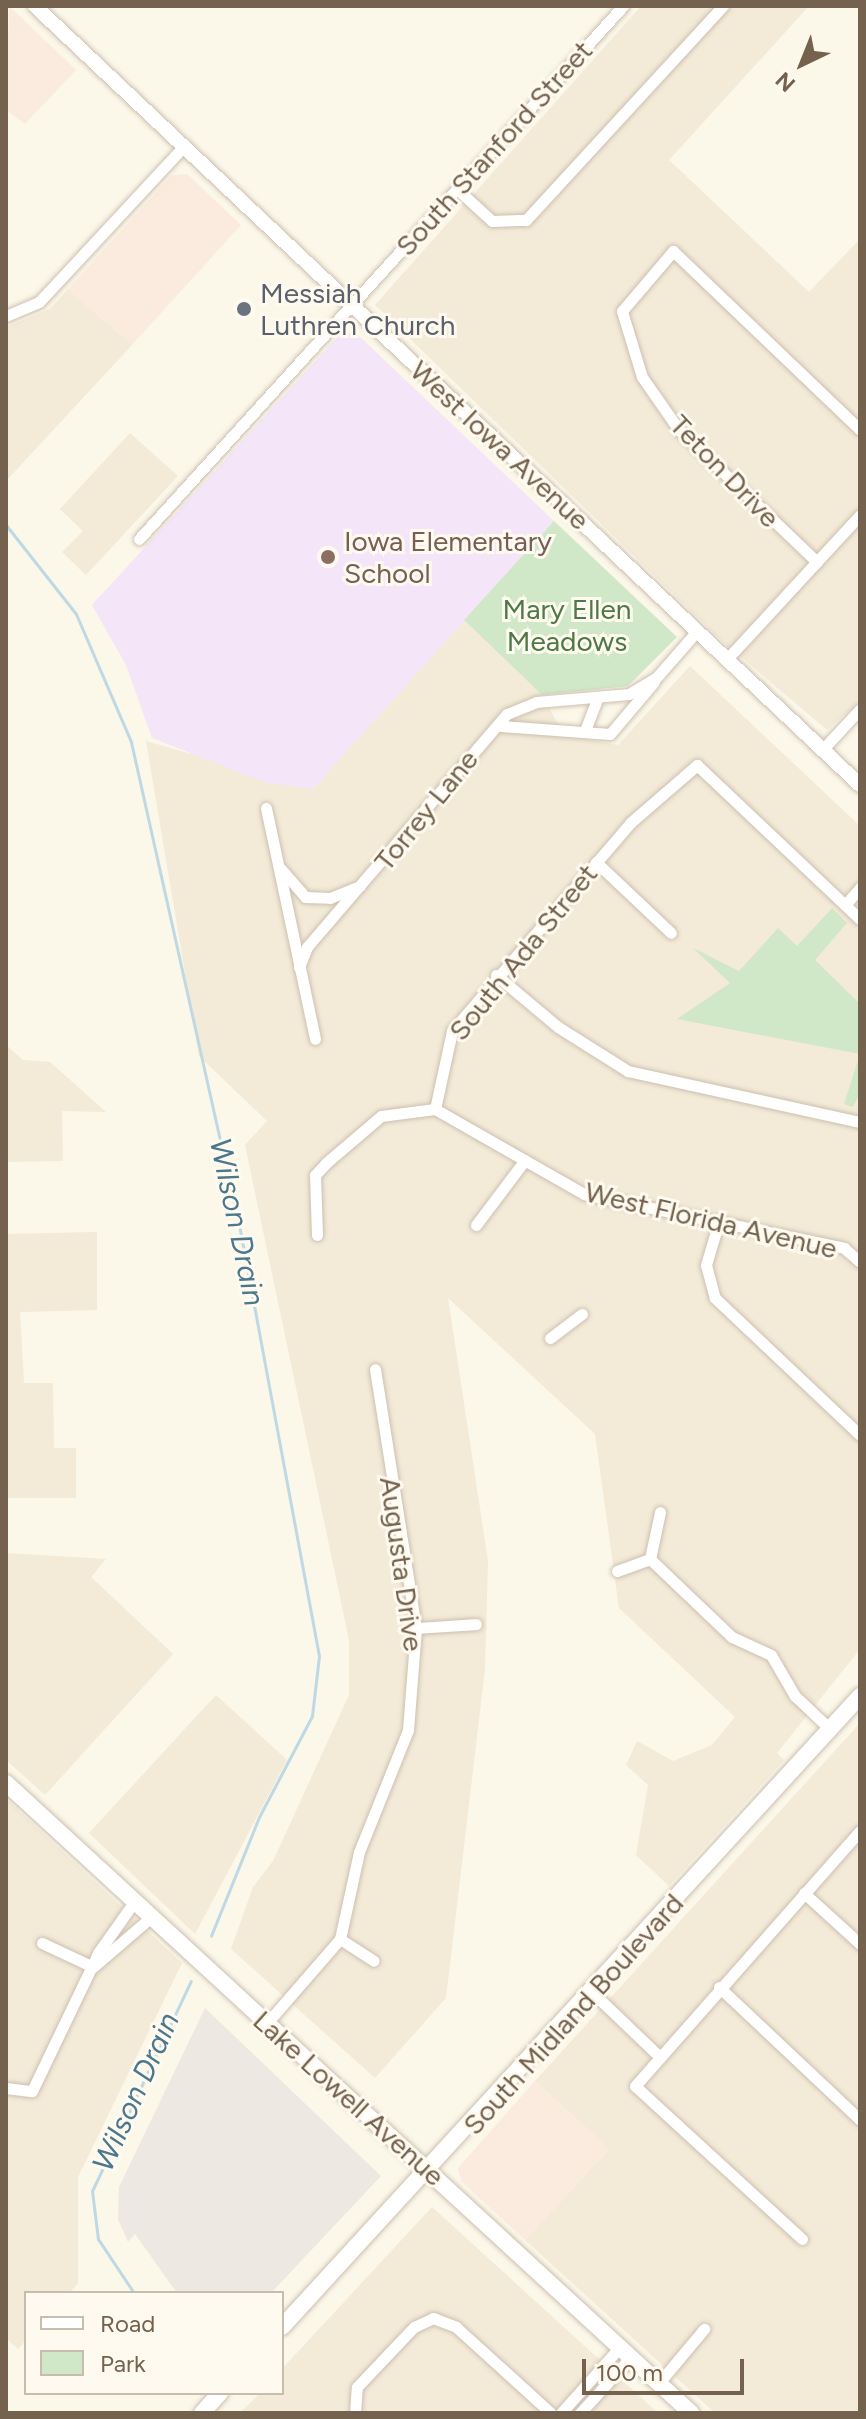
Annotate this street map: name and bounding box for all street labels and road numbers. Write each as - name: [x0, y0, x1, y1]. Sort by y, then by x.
- street label: South Stanford Street: [389, 34, 599, 262]
- street label: West Iowa Avenue: [404, 353, 596, 537]
- street label: Teton Drive: [663, 408, 787, 534]
- street label: Torrey Lane: [367, 743, 485, 877]
- street label: South Ada Street: [442, 857, 604, 1047]
- street label: West Florida Avenue: [582, 1175, 840, 1265]
- street label: Augusta Drive: [373, 1474, 431, 1654]
- street label: South Midland Boulevard: [456, 1887, 690, 2141]
- street label: Lake Lowell Avenue: [247, 2003, 451, 2193]

